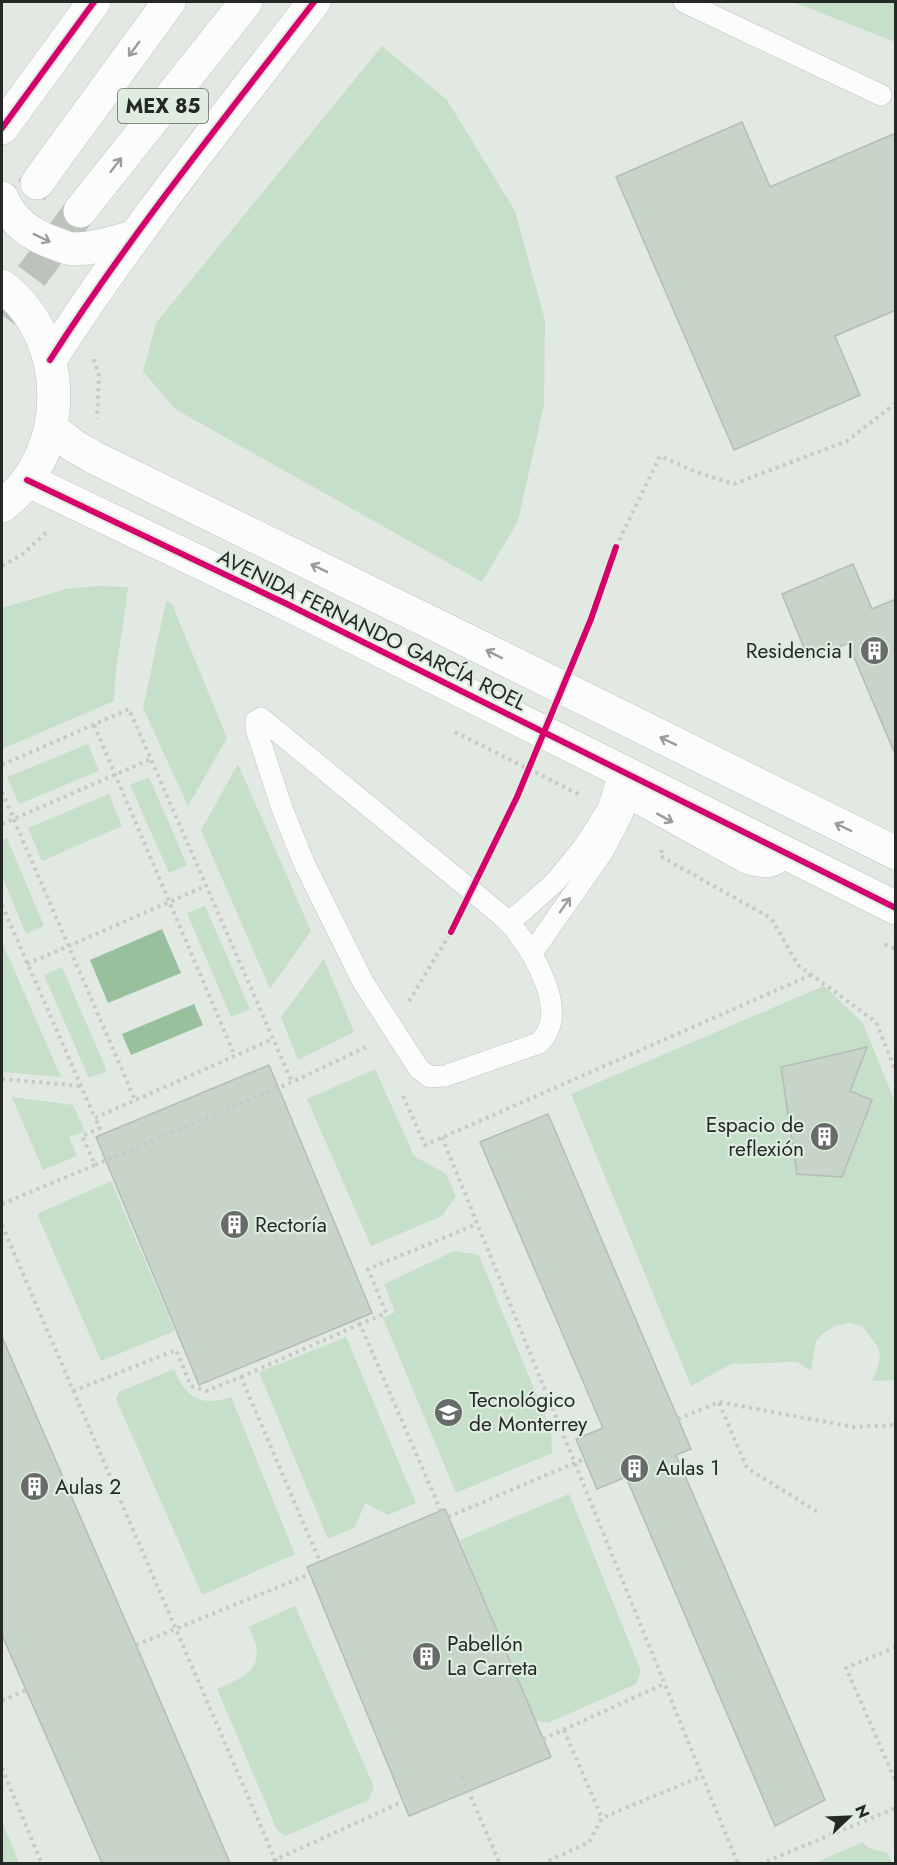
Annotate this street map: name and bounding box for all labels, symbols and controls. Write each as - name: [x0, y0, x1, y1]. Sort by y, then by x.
- one-way arrow: [128, 40, 141, 56]
- road number: MEX 85: [118, 89, 208, 123]
- one-way arrow: [110, 157, 123, 173]
- one-way arrow: [32, 232, 50, 244]
- street label: AVENIDA FERNANDO GARCÍA ROEL: [213, 542, 532, 718]
- one-way arrow: [310, 561, 328, 573]
- building icon: Residencia I: [858, 635, 890, 667]
- place label: Residencia I: [746, 636, 853, 666]
- one-way arrow: [485, 647, 503, 659]
- one-way arrow: [660, 734, 678, 746]
- one-way arrow: [656, 812, 673, 824]
- one-way arrow: [834, 821, 852, 833]
- one-way arrow: [559, 897, 571, 914]
- place label: Espacio de reflexión: [706, 1110, 804, 1164]
- building icon: Espacio de reflexión: [809, 1121, 841, 1153]
- building icon: Rectoría: [218, 1209, 250, 1241]
- place label: Rectoría: [255, 1210, 327, 1240]
- place label: Tecnológico de Monterrey: [469, 1385, 588, 1439]
- school or university icon: Tecnológico de Monterrey: [432, 1396, 464, 1428]
- building icon: Aulas 1: [619, 1452, 651, 1484]
- place label: Aulas 1: [656, 1453, 720, 1483]
- building icon: Aulas 2: [18, 1471, 50, 1503]
- place label: Aulas 2: [55, 1472, 121, 1502]
- place label: Pabellón La Carreta: [447, 1629, 537, 1683]
- building icon: Pabellón La Carreta: [410, 1640, 442, 1672]
- north arrow: [819, 1787, 879, 1847]
- text: N: [849, 1801, 875, 1822]

